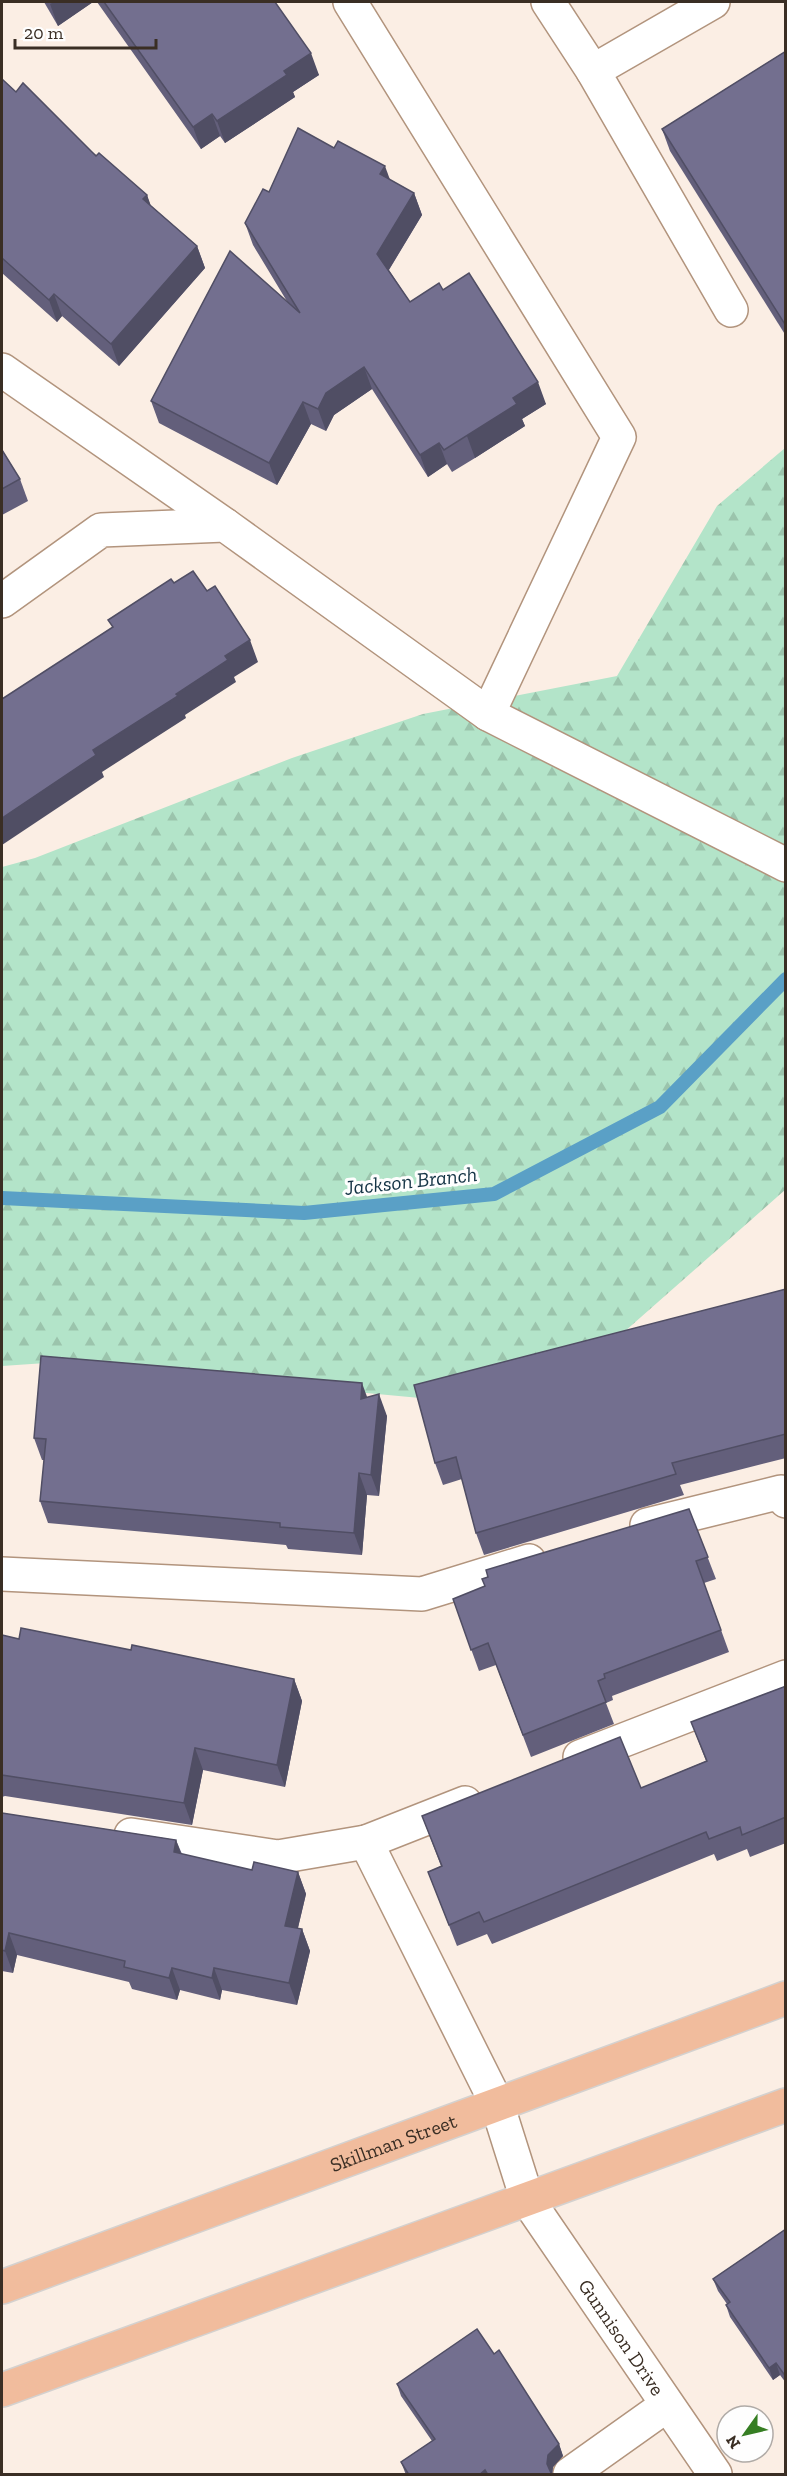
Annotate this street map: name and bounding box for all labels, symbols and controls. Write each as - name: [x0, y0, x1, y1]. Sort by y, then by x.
- scale bar: [15, 12, 156, 50]
- text: 20 m: [24, 22, 64, 44]
- water label: Jackson Branch: [342, 1161, 478, 1200]
- street label: Skillman Street: [327, 2108, 460, 2177]
- street label: Gunnison Drive: [573, 2274, 670, 2400]
- north arrow: [715, 2404, 775, 2464]
- text: N: [722, 2432, 744, 2452]

